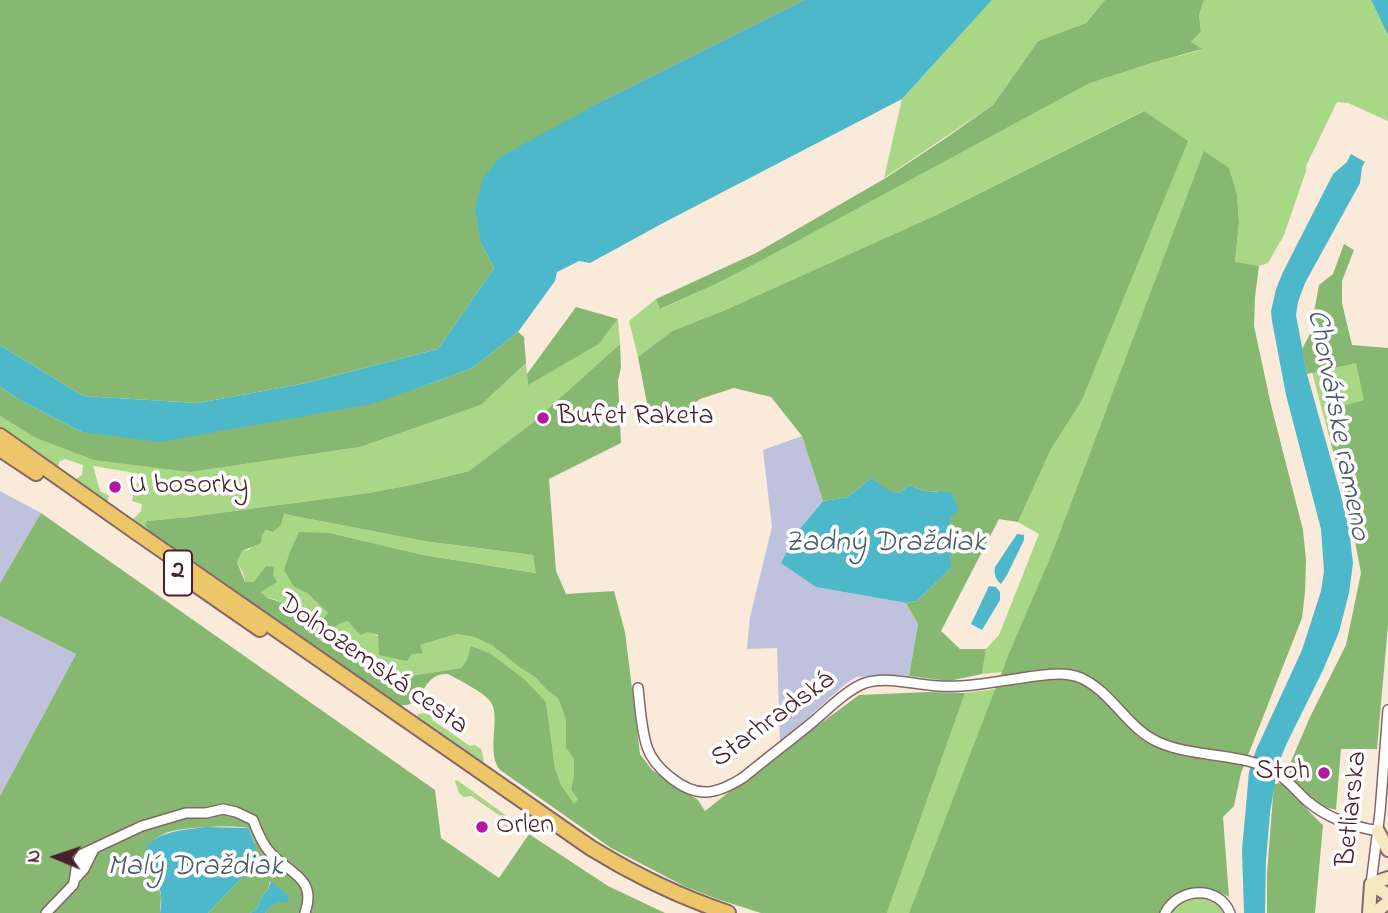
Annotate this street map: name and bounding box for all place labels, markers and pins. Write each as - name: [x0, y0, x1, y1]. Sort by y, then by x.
- place label: Bufet Raketa: [557, 401, 714, 435]
- marker: Bufet Raketa: [535, 410, 551, 426]
- place label: U bosorky: [129, 470, 248, 504]
- marker: U bosorky: [107, 479, 123, 495]
- place label: Stoh: [1256, 756, 1310, 790]
- marker: Stoh: [1316, 765, 1332, 781]
- place label: Orlen: [496, 810, 554, 844]
- marker: Orlen: [474, 819, 490, 835]

